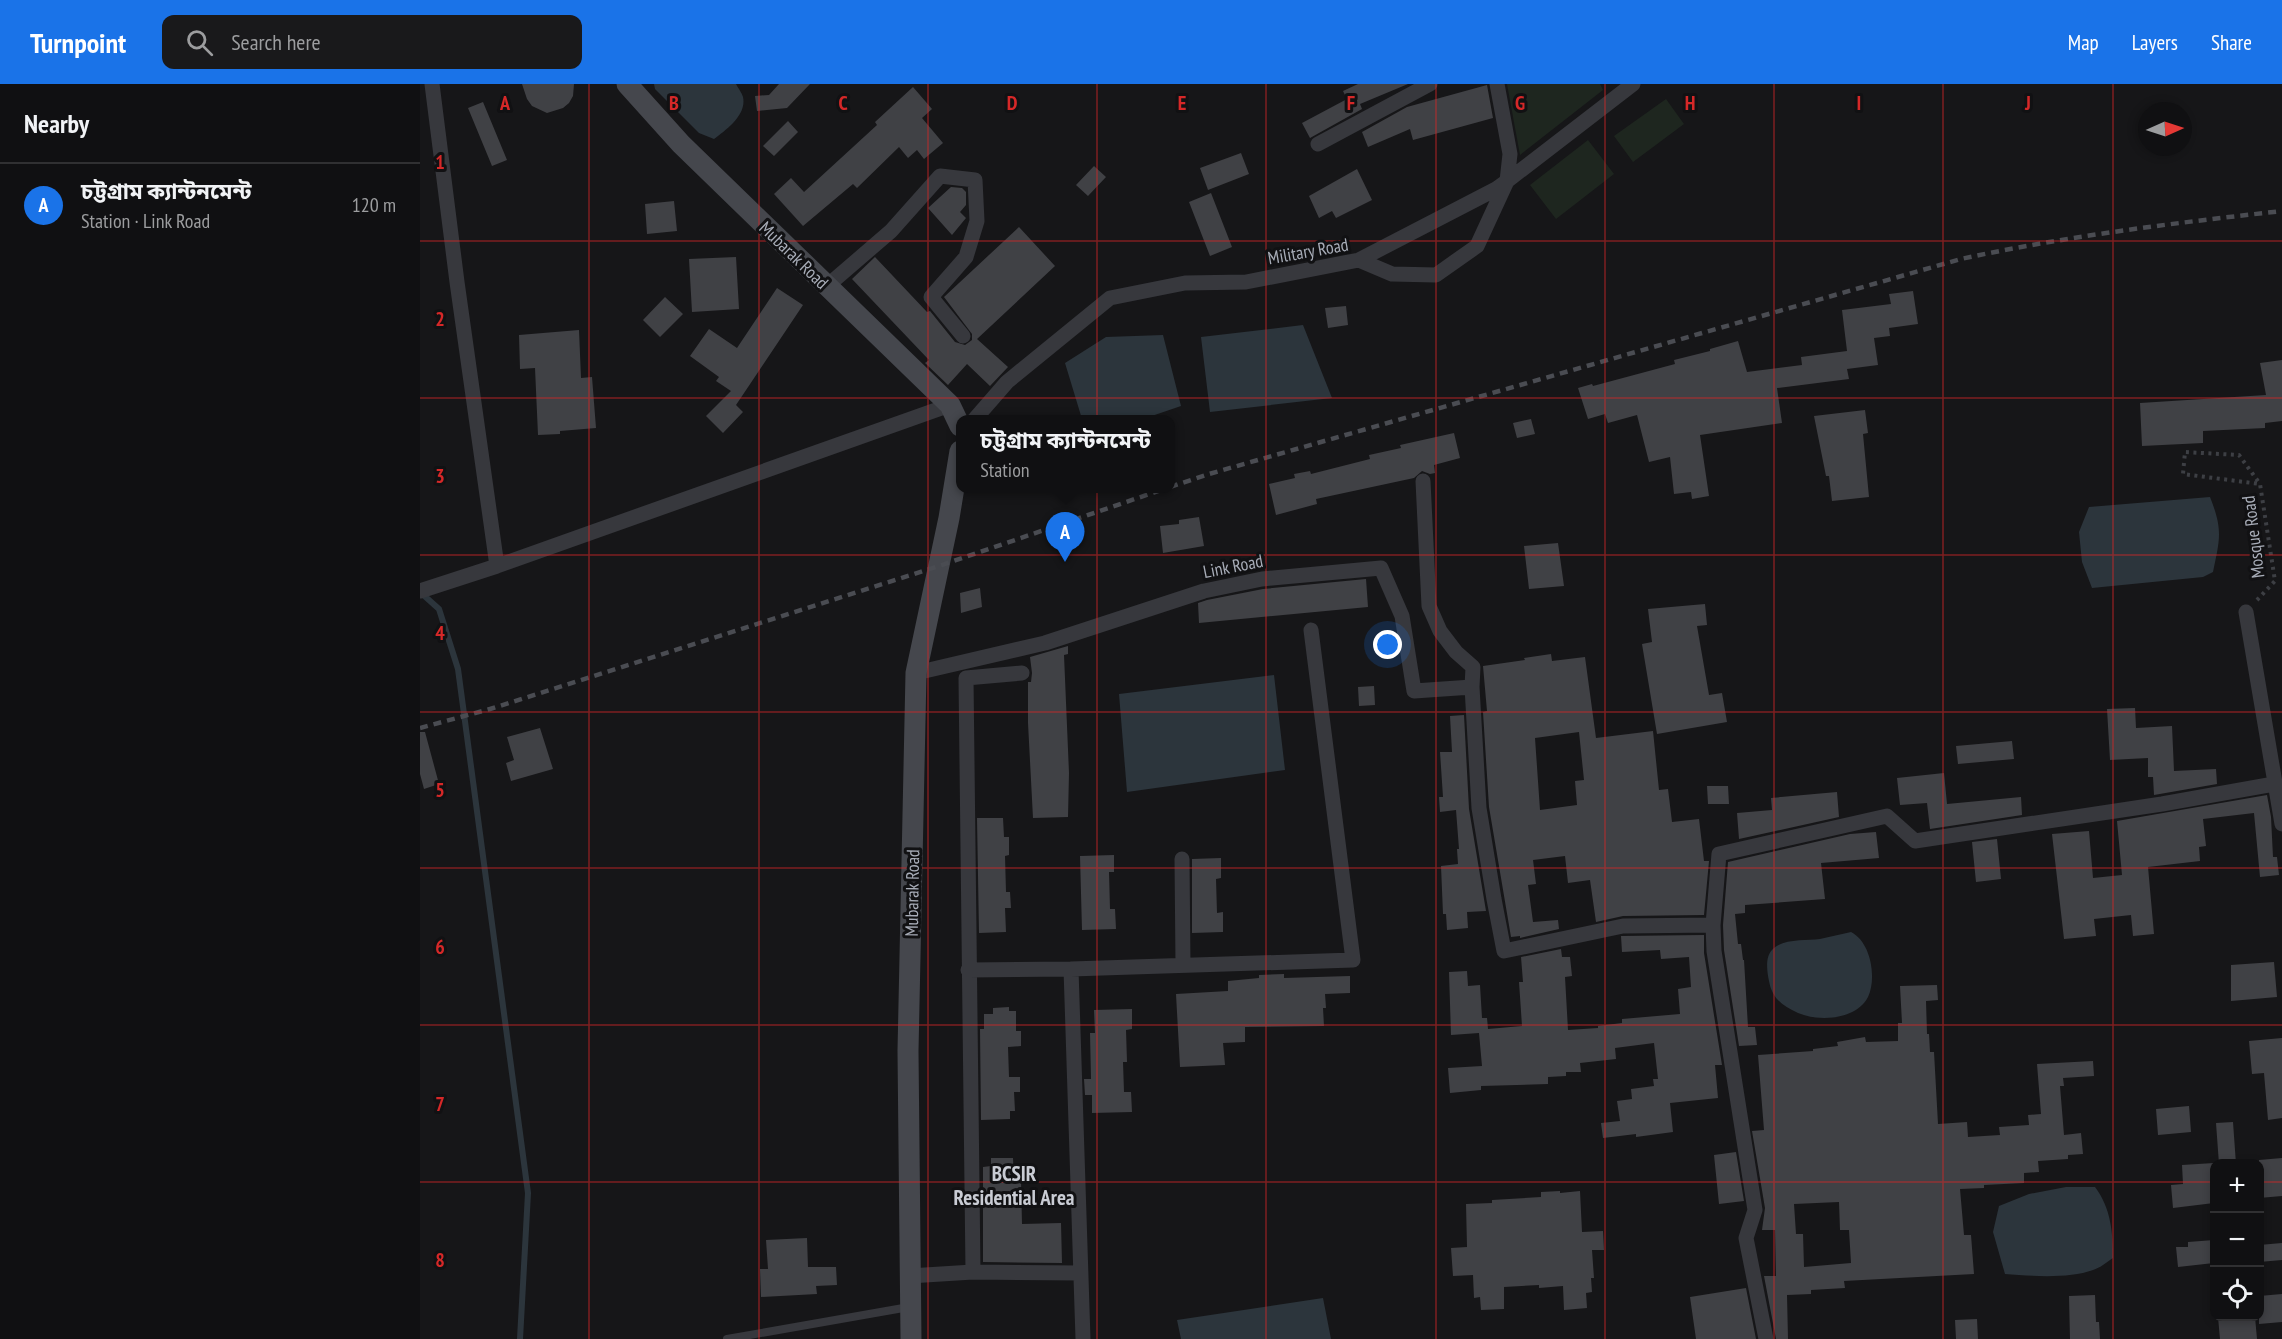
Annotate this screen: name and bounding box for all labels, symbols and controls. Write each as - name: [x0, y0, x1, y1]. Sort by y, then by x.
- search box: [162, 15, 582, 69]
- text: Turnpoint: [30, 24, 126, 61]
- icon: search: [183, 26, 216, 59]
- text: Search here: [231, 28, 321, 56]
- text: Map: [2068, 29, 2099, 56]
- text: Layers: [2132, 29, 2178, 56]
- text: Share: [2211, 29, 2252, 56]
- text: A: [499, 90, 511, 116]
- text: B: [669, 90, 679, 116]
- text: C: [838, 90, 848, 116]
- text: D: [1007, 90, 1018, 116]
- text: E: [1178, 90, 1186, 116]
- text: F: [1347, 90, 1355, 116]
- text: G: [1515, 90, 1525, 116]
- text: H: [1685, 90, 1695, 116]
- text: I: [1857, 90, 1861, 116]
- text: J: [2024, 90, 2031, 116]
- north arrow: [2138, 102, 2192, 156]
- text: Nearby: [24, 107, 89, 140]
- text: 1: [435, 149, 445, 175]
- text: চট্টগ্রাম ক্যান্টনমেন্ট: [81, 177, 251, 205]
- text: A: [38, 192, 49, 218]
- text: 120 m: [352, 192, 396, 218]
- text: Station · Link Road: [81, 208, 210, 234]
- street label: Mubarak Road: [755, 216, 833, 294]
- street label: Military Road: [1266, 233, 1350, 269]
- text: 2: [435, 306, 445, 332]
- popup: [956, 415, 1175, 493]
- text: চট্টগ্রাম ক্যান্টনমেন্ট: [980, 426, 1151, 454]
- text: Station: [980, 457, 1030, 483]
- text: 3: [435, 463, 445, 489]
- street label: Mosque Road: [2237, 494, 2269, 580]
- pin: A: [1046, 512, 1084, 562]
- street label: Link Road: [1201, 549, 1265, 583]
- text: 4: [435, 620, 445, 646]
- your location: [1373, 630, 1402, 659]
- text: 5: [435, 777, 445, 803]
- street label: Mubarak Road: [900, 849, 924, 937]
- text: 6: [435, 934, 445, 960]
- text: 7: [435, 1091, 445, 1117]
- map controls: [2210, 1159, 2264, 1321]
- button: +: [2210, 1159, 2264, 1213]
- district label: BCSIR Residential Area: [953, 1160, 1075, 1211]
- button: −: [2210, 1213, 2264, 1267]
- text: 8: [435, 1247, 445, 1273]
- button: locate: [2210, 1267, 2264, 1321]

